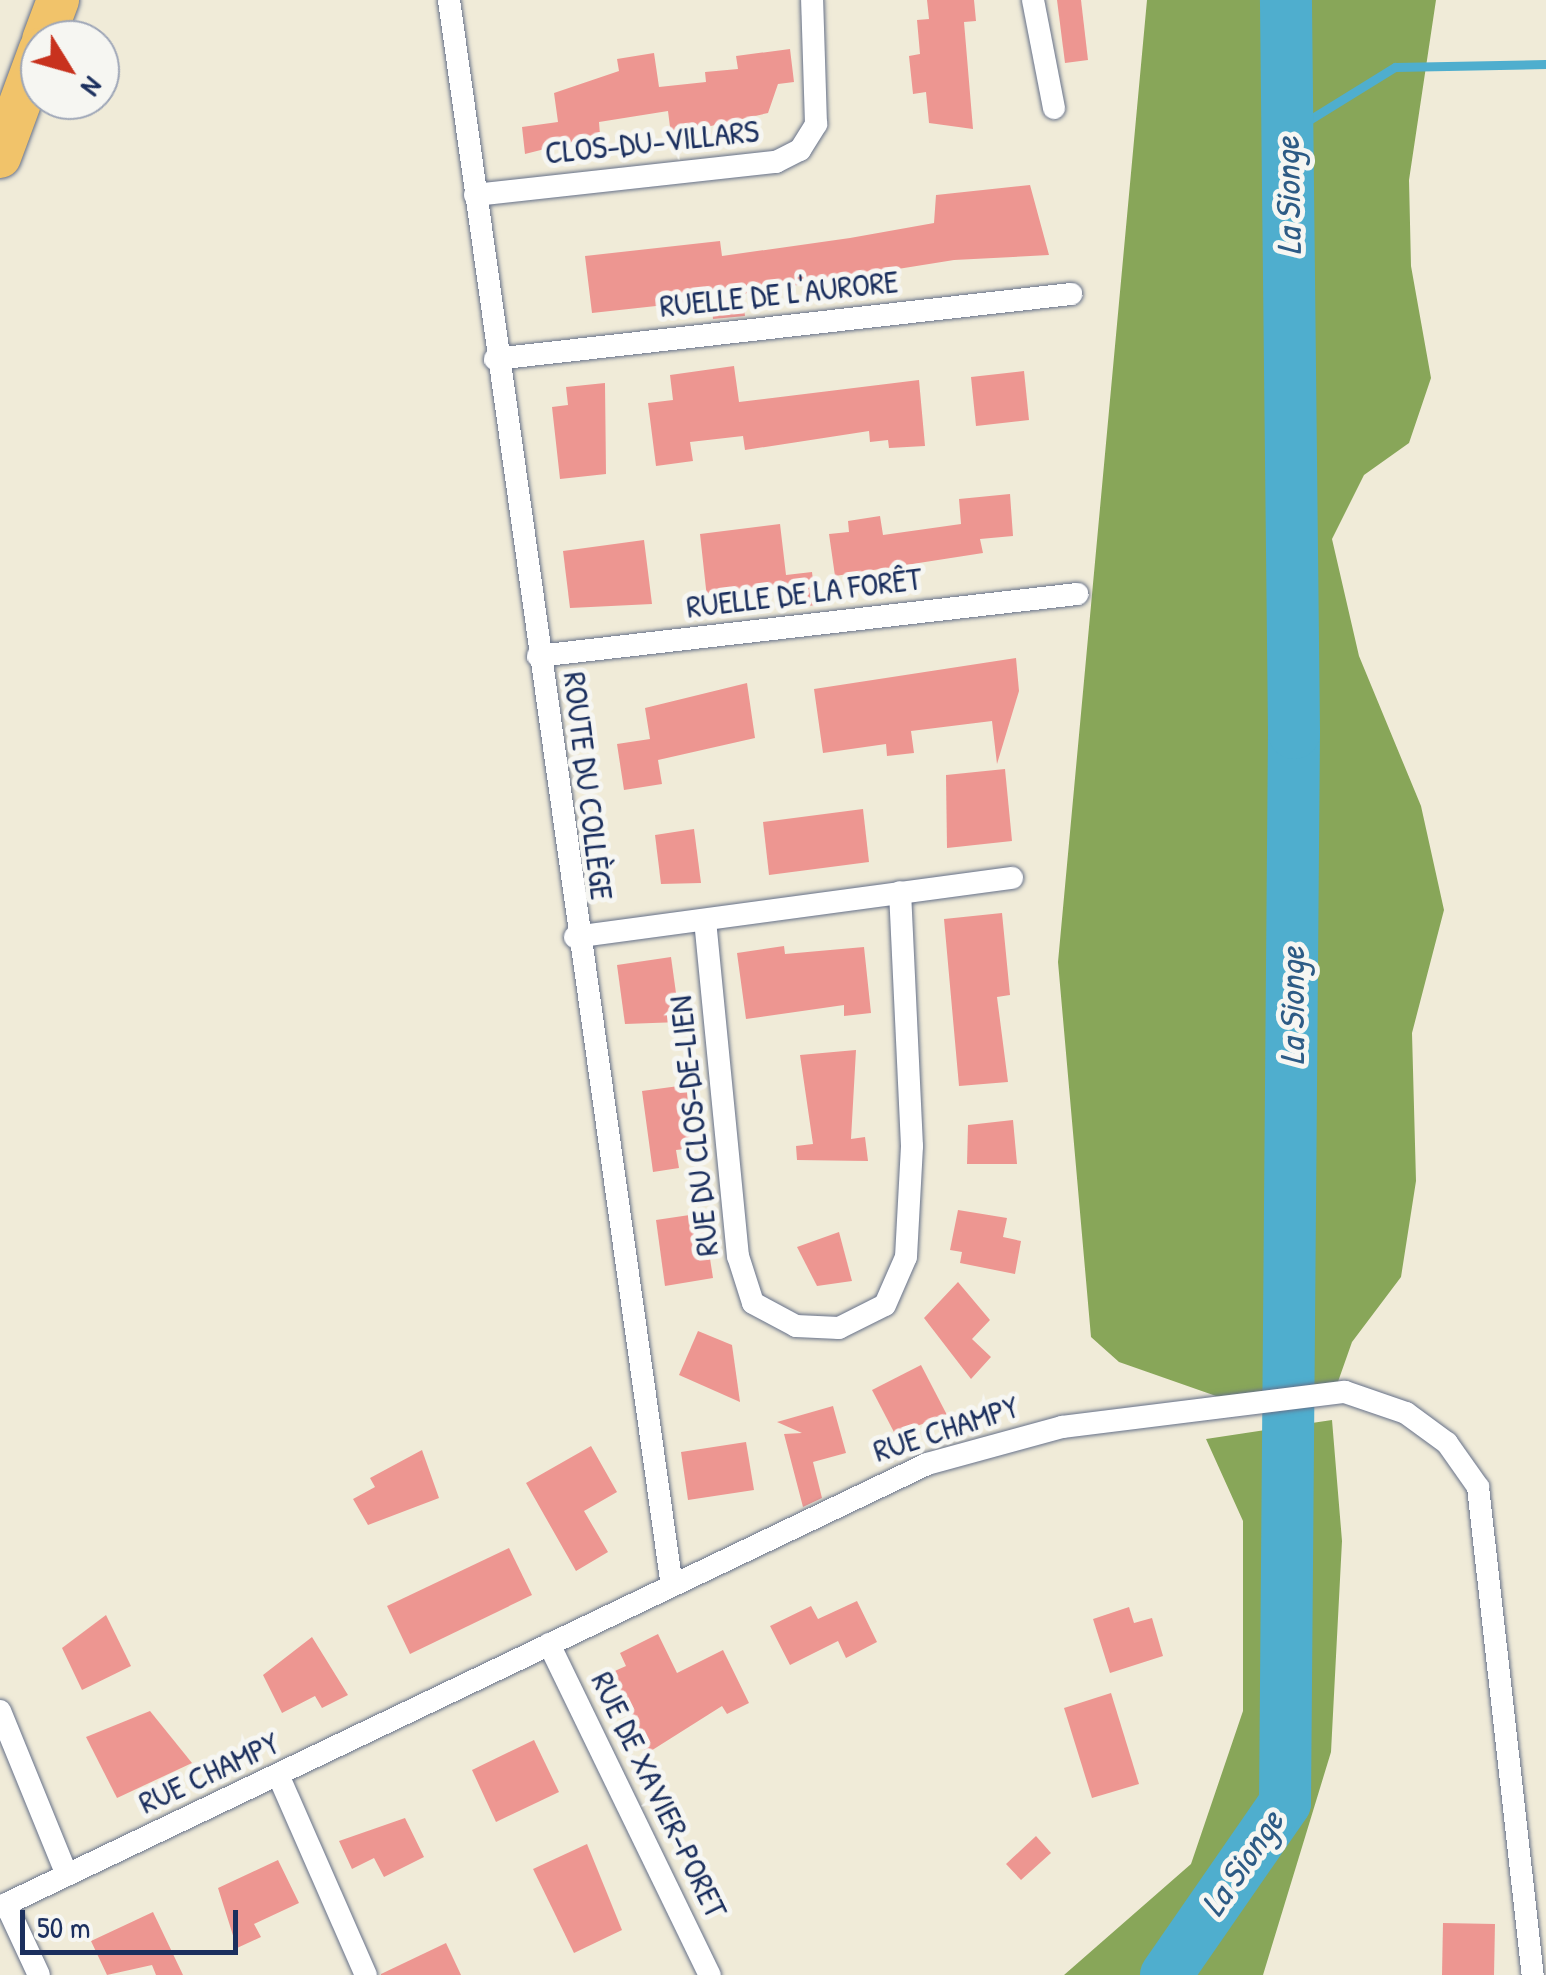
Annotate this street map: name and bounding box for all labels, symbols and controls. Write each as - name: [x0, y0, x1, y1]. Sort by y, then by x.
- north arrow: [20, 20, 120, 120]
- text: N: [73, 69, 112, 104]
- street label: CLOS-DU-VILLARS: [543, 112, 761, 172]
- water label: La Sionge: [1266, 137, 1310, 255]
- street label: RUELLE DE L'AURORE: [658, 262, 900, 326]
- street label: RUELLE DE LA FORÊT: [684, 560, 924, 626]
- street label: ROUTE DU COLLÈGE: [555, 670, 621, 902]
- water label: La Sionge: [1271, 947, 1313, 1065]
- street label: RUE DU CLOS-DE-LIEN: [661, 994, 727, 1258]
- street label: RUE CHAMPY: [869, 1388, 1023, 1470]
- street label: RUE DE XAVIER-PORET: [583, 1666, 735, 1924]
- street label: RUE CHAMPY: [133, 1724, 285, 1822]
- water label: La Sionge: [1192, 1802, 1292, 1924]
- scale bar: [25, 1890, 242, 1952]
- text: 50 m: [37, 1907, 90, 1947]

